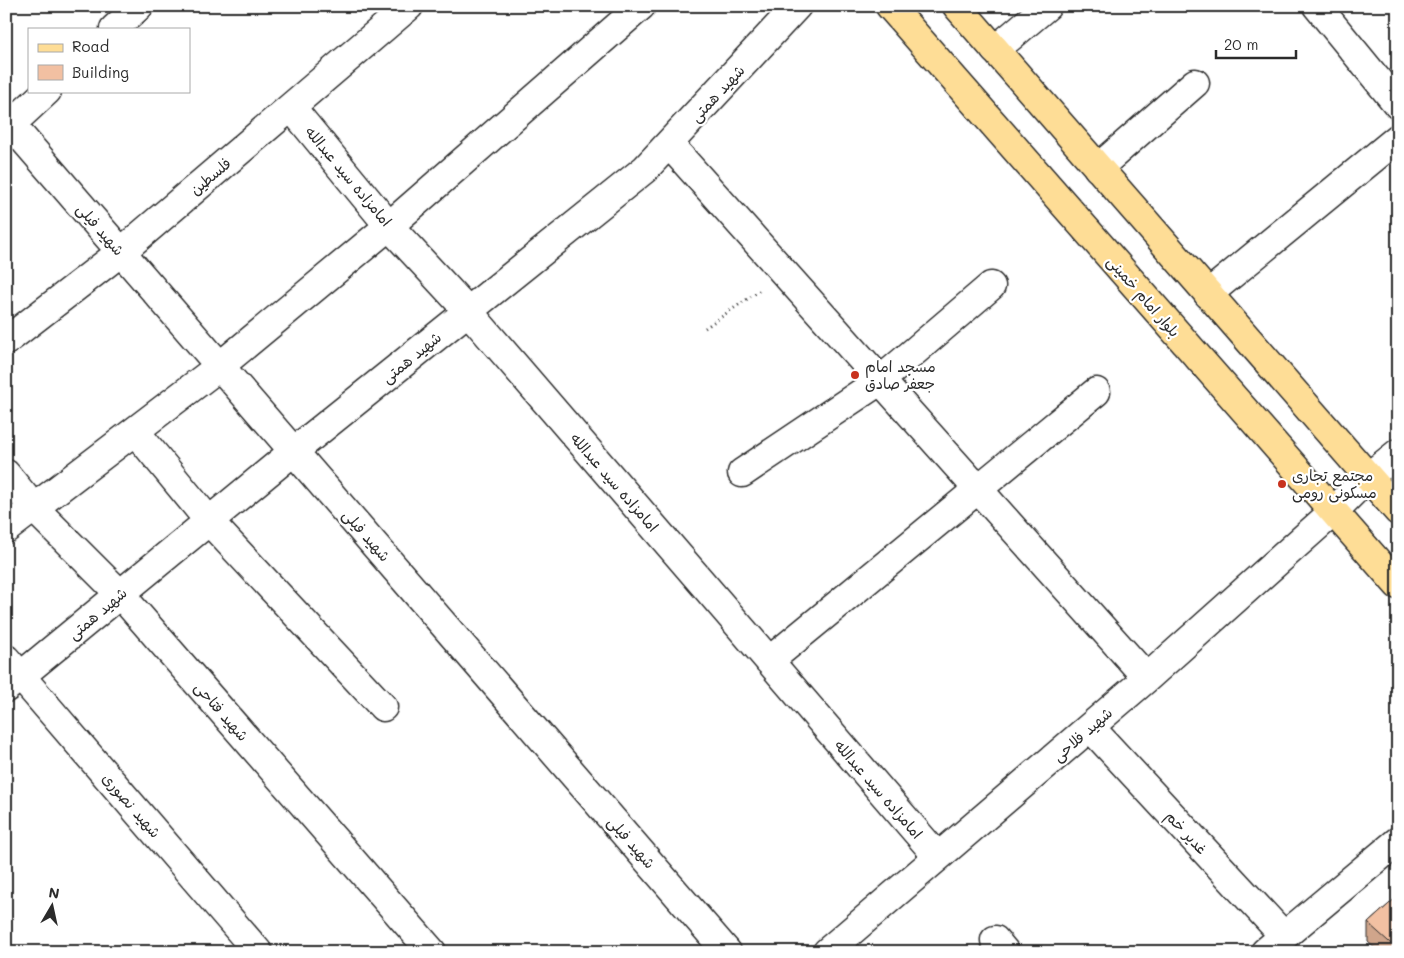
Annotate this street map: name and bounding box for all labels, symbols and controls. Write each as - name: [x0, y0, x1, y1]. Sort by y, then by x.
- legend: [28, 28, 190, 92]
- scale bar: [1216, 28, 1296, 60]
- text: 20 m: [1224, 34, 1258, 54]
- text: Road: [72, 36, 109, 56]
- street label: شهید همتی: [685, 60, 749, 127]
- text: Building: [72, 62, 129, 82]
- street label: امامزاده سید عبدالله: [301, 122, 397, 230]
- street label: فلسطین: [185, 153, 235, 199]
- street label: شهید فیلی: [72, 199, 129, 260]
- street label: بلوار امام خمینی: [1102, 251, 1185, 342]
- street label: شهید همتی: [377, 327, 446, 388]
- place label: مسجد امام جعفر صادق: [865, 356, 936, 393]
- marker: مسجد امام جعفر صادق: [849, 369, 861, 381]
- street label: امامزاده سید عبدالله: [566, 428, 664, 536]
- place label: مجتمع تجاری مسکونی رومی: [1292, 465, 1377, 503]
- marker: مجتمع تجاری مسکونی رومی: [1276, 478, 1288, 490]
- street label: شهید فیلی: [338, 505, 395, 566]
- street label: شهید همتی: [63, 582, 131, 644]
- street label: شهید فتاحی: [190, 677, 253, 746]
- street label: شهید فلاحی: [1048, 702, 1117, 766]
- street label: امامزاده سید عبدالله: [830, 735, 928, 843]
- street label: شهید نصوری: [98, 768, 166, 842]
- street label: غدیر خم: [1159, 806, 1212, 860]
- street label: شهید فیلی: [603, 812, 660, 873]
- north arrow: [28, 880, 78, 930]
- text: N: [47, 882, 61, 903]

